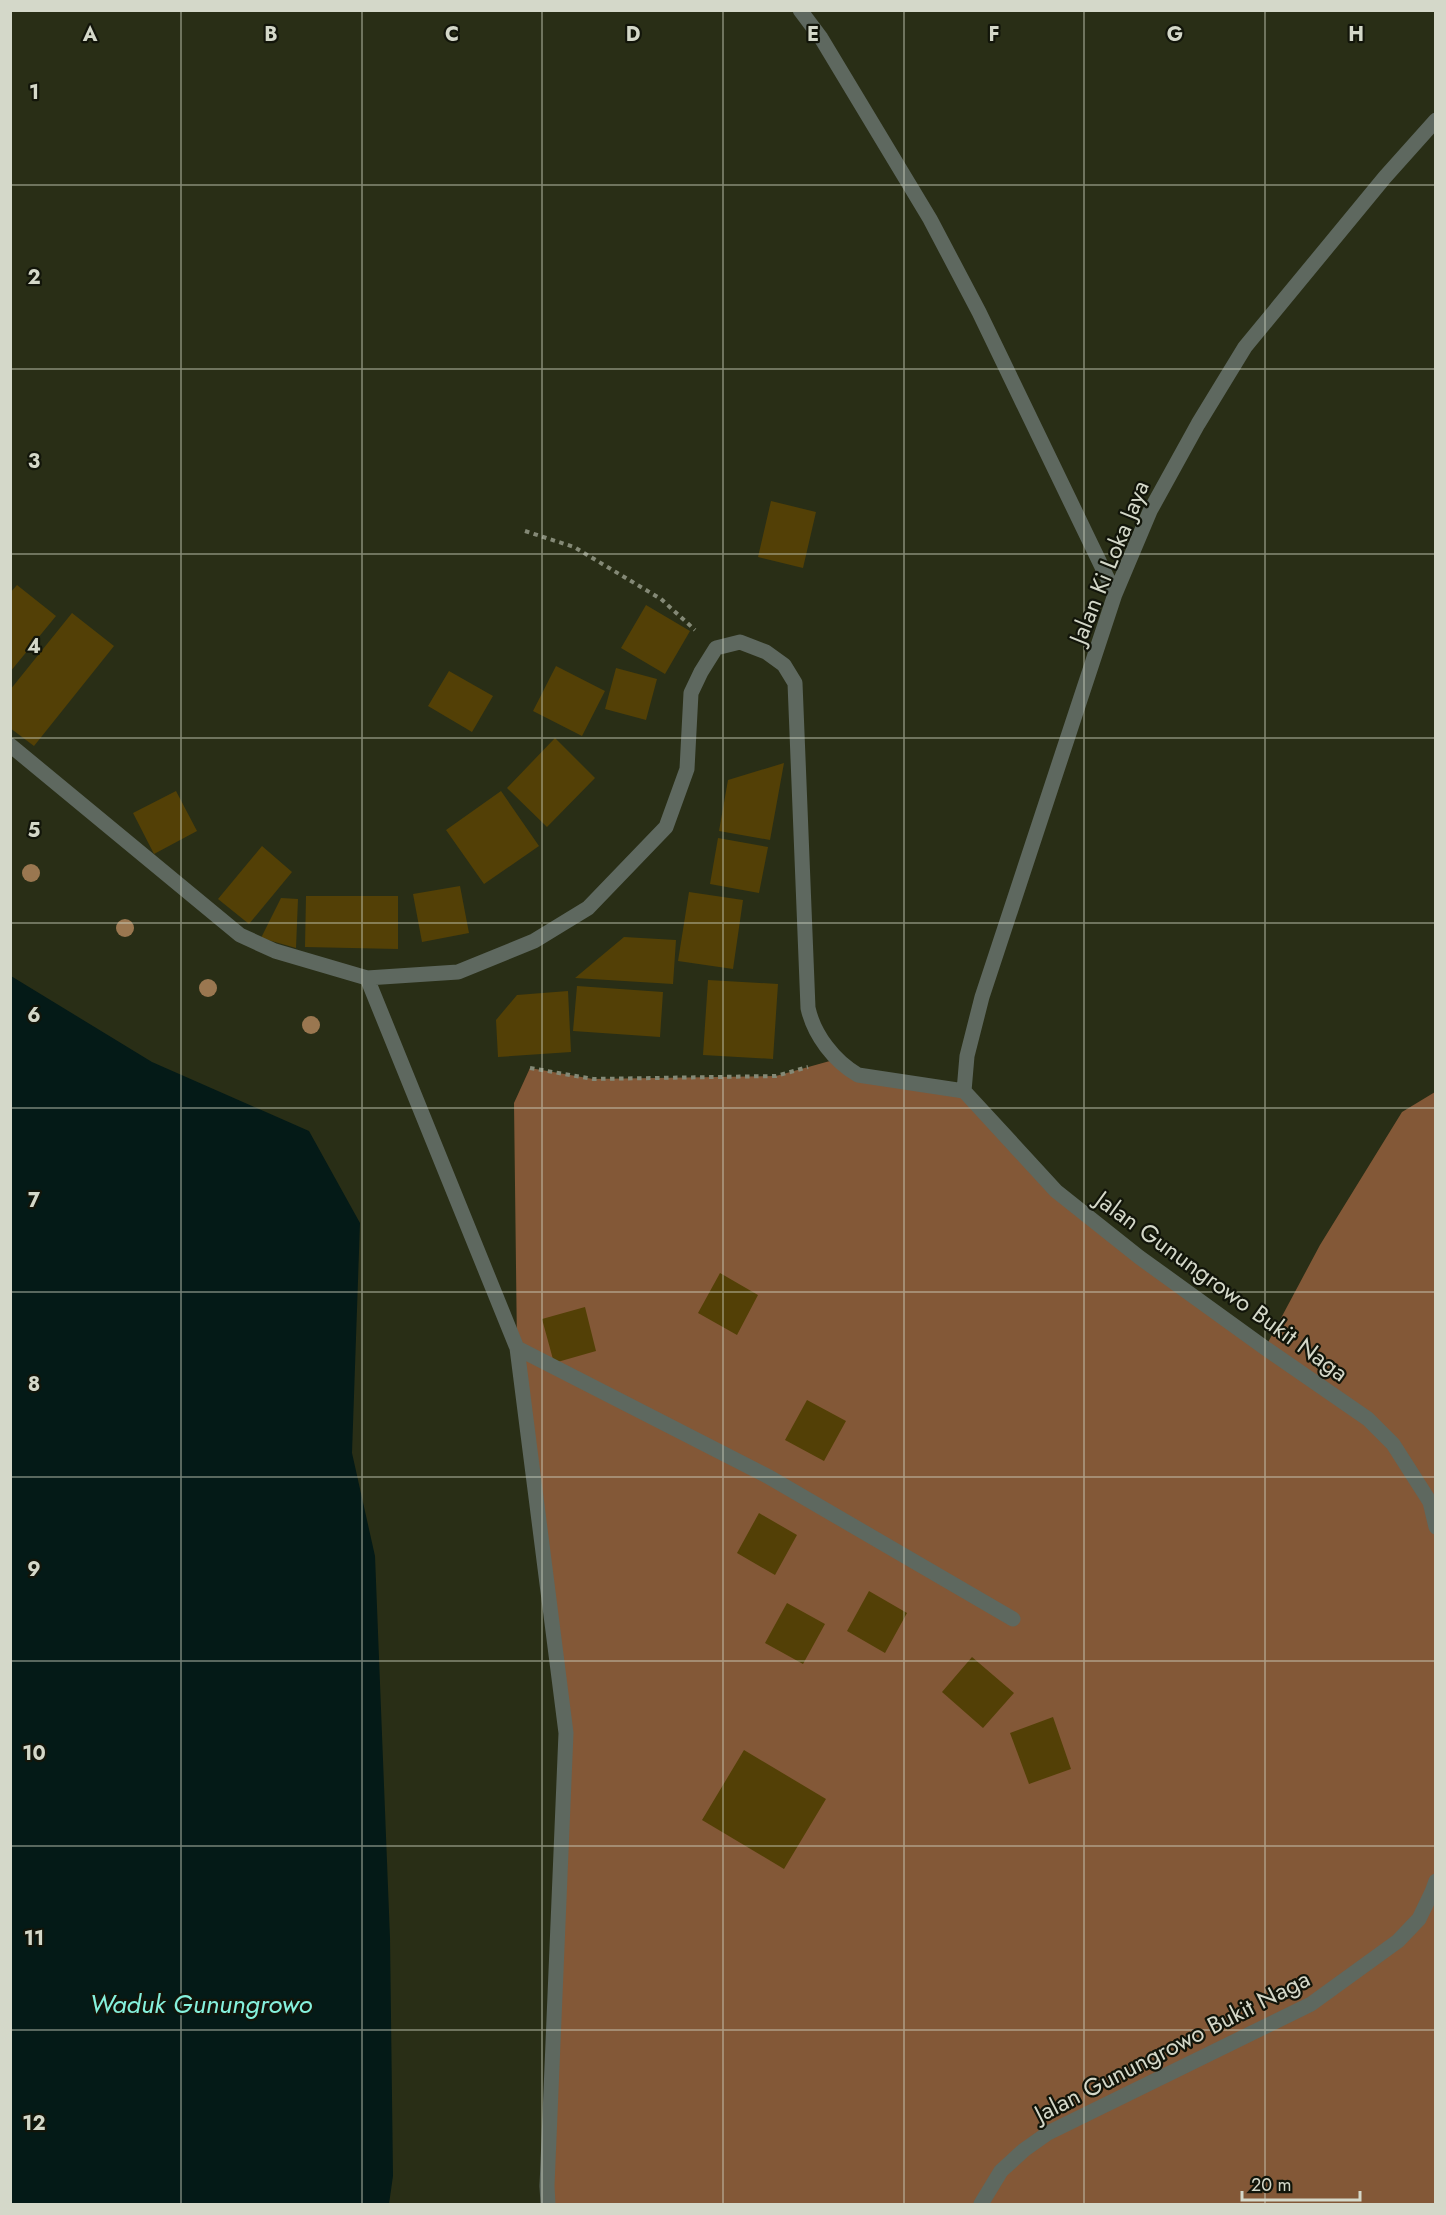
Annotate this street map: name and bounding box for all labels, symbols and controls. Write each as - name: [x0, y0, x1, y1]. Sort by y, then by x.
- text: A: [82, 20, 98, 49]
- text: B: [264, 20, 278, 49]
- text: C: [445, 20, 459, 49]
- text: D: [626, 20, 640, 49]
- text: E: [807, 20, 819, 49]
- text: F: [988, 20, 1000, 49]
- text: G: [1167, 20, 1183, 49]
- text: H: [1348, 20, 1364, 49]
- text: 1: [29, 78, 39, 107]
- text: 2: [27, 263, 41, 292]
- text: 3: [28, 447, 40, 476]
- street label: Jalan Ki Loka Jaya: [1059, 475, 1158, 652]
- text: 4: [27, 632, 41, 661]
- text: 5: [28, 816, 41, 845]
- text: 6: [27, 1001, 41, 1030]
- street label: Jalan Gunungrowo Bukit Naga: [1086, 1180, 1356, 1390]
- text: 7: [28, 1186, 41, 1215]
- text: 8: [28, 1370, 40, 1399]
- text: 9: [27, 1555, 41, 1584]
- text: 10: [22, 1739, 46, 1768]
- text: 11: [24, 1924, 44, 1953]
- street label: Jalan Gunungrowo Bukit Naga: [1026, 1961, 1316, 2132]
- water label: Waduk Gunungrowo: [90, 1985, 312, 2023]
- text: 12: [22, 2109, 46, 2138]
- scale bar: [1242, 2164, 1360, 2202]
- text: 20 m: [1251, 2172, 1291, 2198]

